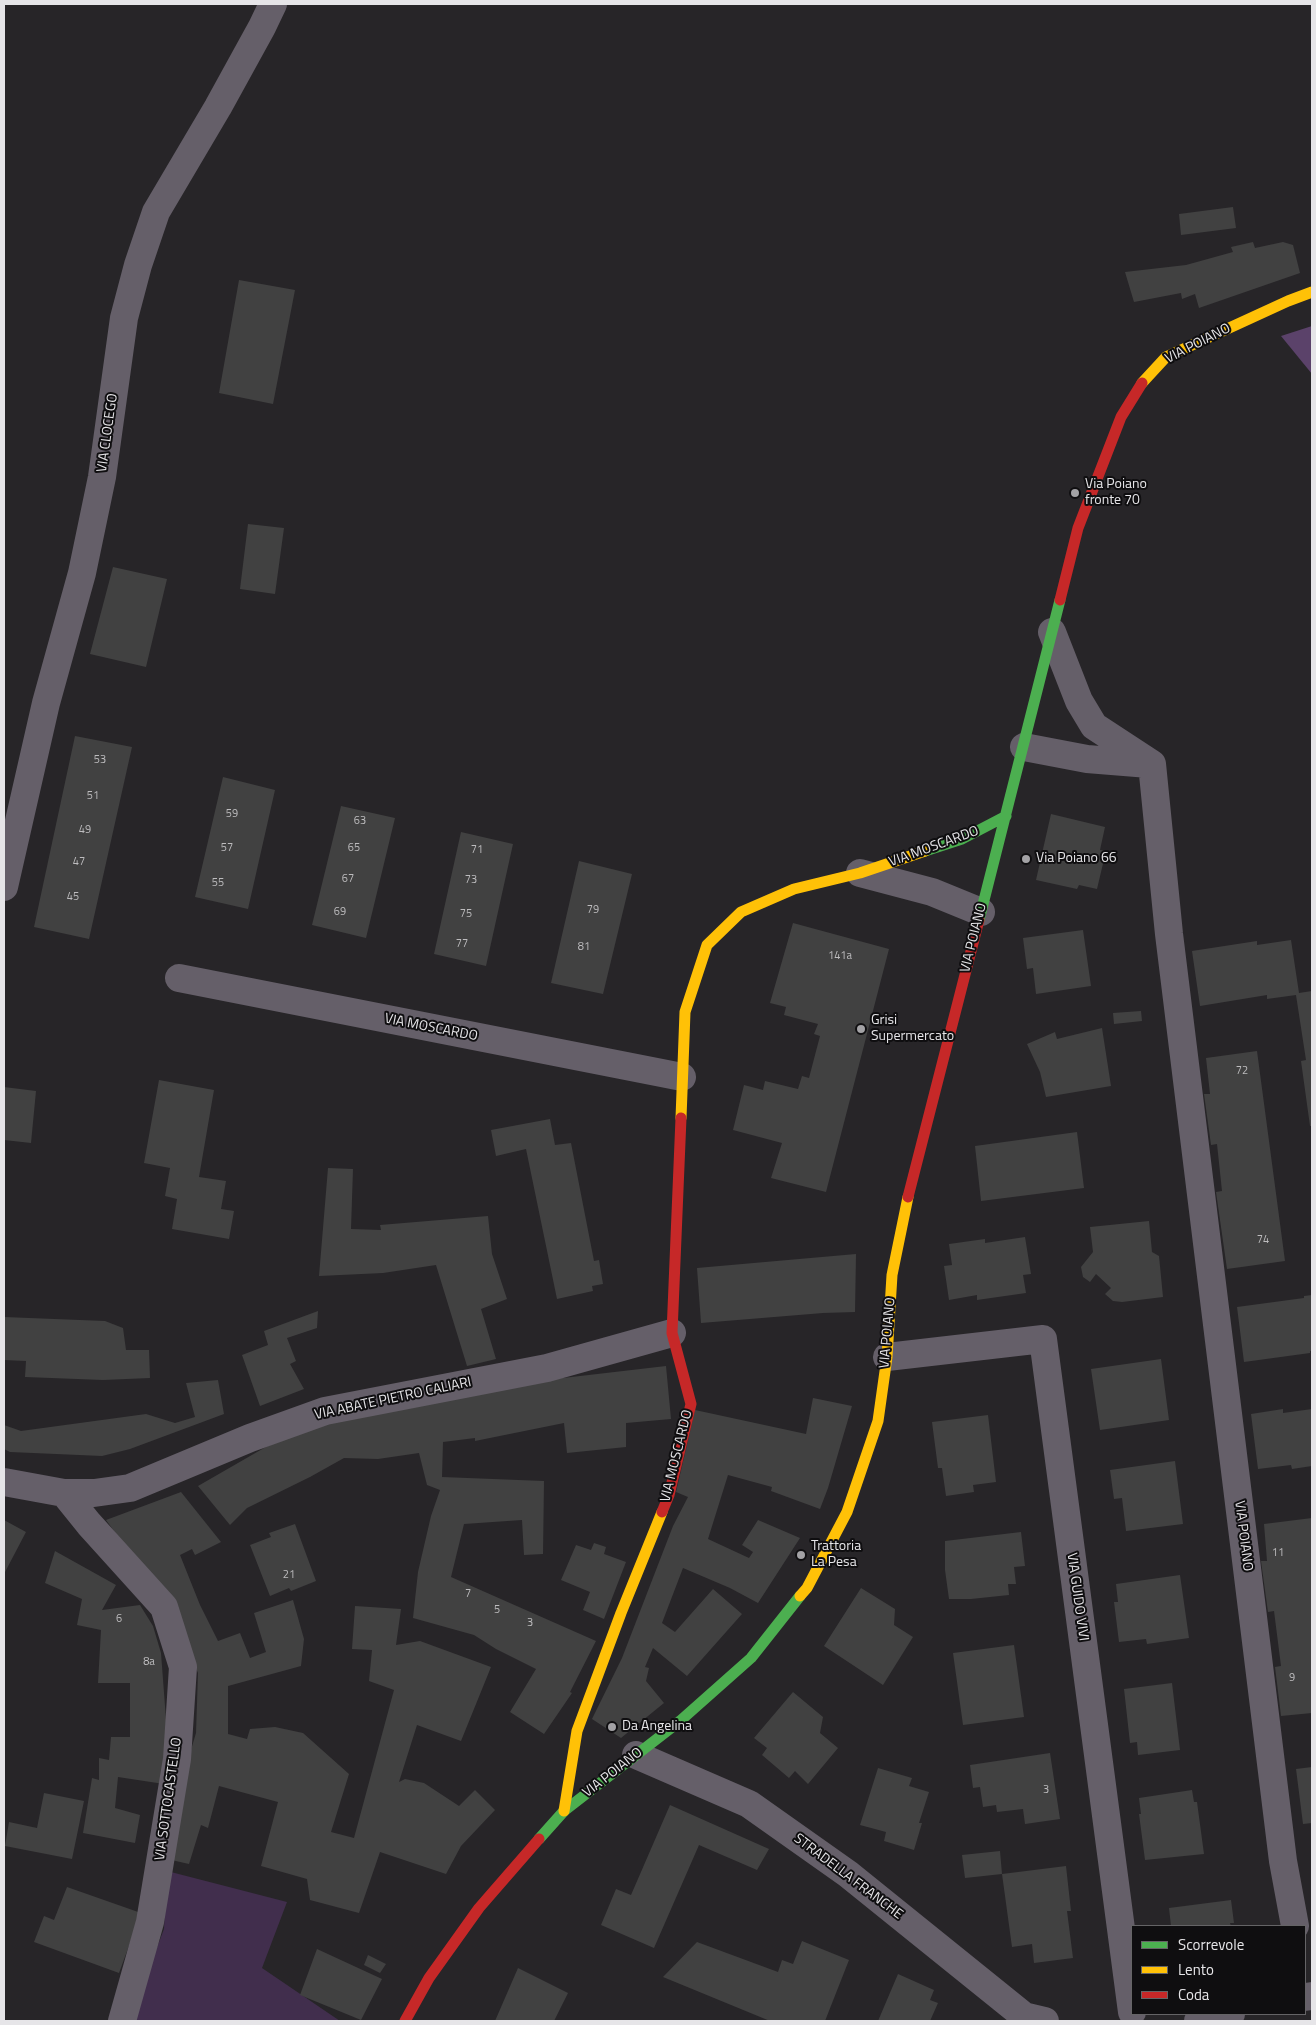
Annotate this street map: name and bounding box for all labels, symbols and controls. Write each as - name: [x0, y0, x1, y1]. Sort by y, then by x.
- street label: VIA POIANO: [1163, 320, 1233, 368]
- street label: VIA CLOCEGO: [94, 393, 122, 473]
- place label: Via Poiano fronte 70: [1085, 477, 1147, 510]
- marker: Via Poiano fronte 70: [1069, 487, 1081, 499]
- house number: 53: [94, 753, 106, 767]
- house number: 51: [87, 789, 99, 803]
- house number: 59: [226, 807, 238, 821]
- house number: 63: [354, 814, 366, 828]
- house number: 49: [79, 823, 91, 837]
- street label: VIA MOSCARDO: [887, 823, 981, 871]
- house number: 57: [221, 841, 233, 855]
- house number: 65: [348, 841, 360, 855]
- house number: 71: [471, 843, 483, 857]
- place label: Via Poiano 66: [1036, 851, 1117, 867]
- marker: Via Poiano 66: [1020, 853, 1032, 865]
- house number: 47: [73, 855, 85, 869]
- house number: 67: [342, 872, 354, 886]
- house number: 73: [465, 873, 477, 887]
- house number: 55: [212, 876, 224, 890]
- house number: 45: [67, 890, 79, 904]
- street label: VIA POIANO: [957, 901, 991, 975]
- house number: 79: [587, 903, 599, 917]
- house number: 69: [334, 905, 346, 919]
- house number: 75: [460, 907, 472, 921]
- house number: 77: [456, 937, 468, 951]
- house number: 81: [578, 940, 590, 954]
- house number: 141a: [828, 949, 852, 963]
- street label: VIA MOSCARDO: [383, 1011, 479, 1045]
- place label: Grisi Supermercato: [871, 1013, 954, 1046]
- marker: Grisi Supermercato: [855, 1023, 867, 1035]
- house number: 72: [1236, 1064, 1248, 1078]
- house number: 74: [1257, 1233, 1269, 1247]
- street label: VIA POIANO: [877, 1297, 899, 1369]
- street label: VIA ABATE PIETRO CALIARI: [313, 1374, 473, 1424]
- street label: VIA MOSCARDO: [657, 1408, 697, 1504]
- street label: VIA POIANO: [1230, 1500, 1256, 1572]
- place label: Trattoria La Pesa: [811, 1539, 861, 1571]
- house number: 11: [1272, 1546, 1284, 1560]
- marker: Trattoria La Pesa: [795, 1549, 807, 1561]
- street label: VIA GUIDO VIVI: [1063, 1552, 1091, 1642]
- house number: 21: [283, 1568, 295, 1582]
- house number: 7: [465, 1587, 471, 1601]
- house number: 5: [494, 1603, 500, 1617]
- house number: 6: [116, 1612, 122, 1626]
- house number: 3: [527, 1616, 533, 1630]
- house number: 8a: [143, 1655, 155, 1669]
- house number: 9: [1289, 1671, 1295, 1685]
- place label: Da Angelina: [622, 1719, 692, 1735]
- marker: Da Angelina: [606, 1721, 618, 1733]
- street label: VIA SOTTOCASTELLO: [152, 1736, 186, 1862]
- street label: VIA POIANO: [580, 1745, 646, 1801]
- house number: 3: [1043, 1783, 1049, 1797]
- street label: STRADELLA FRANCHE: [790, 1831, 906, 1923]
- legend: [1131, 1925, 1306, 2015]
- text: Scorrevole: [1178, 1933, 1244, 1956]
- text: Lento: [1178, 1958, 1214, 1981]
- text: Coda: [1178, 1983, 1209, 2006]

